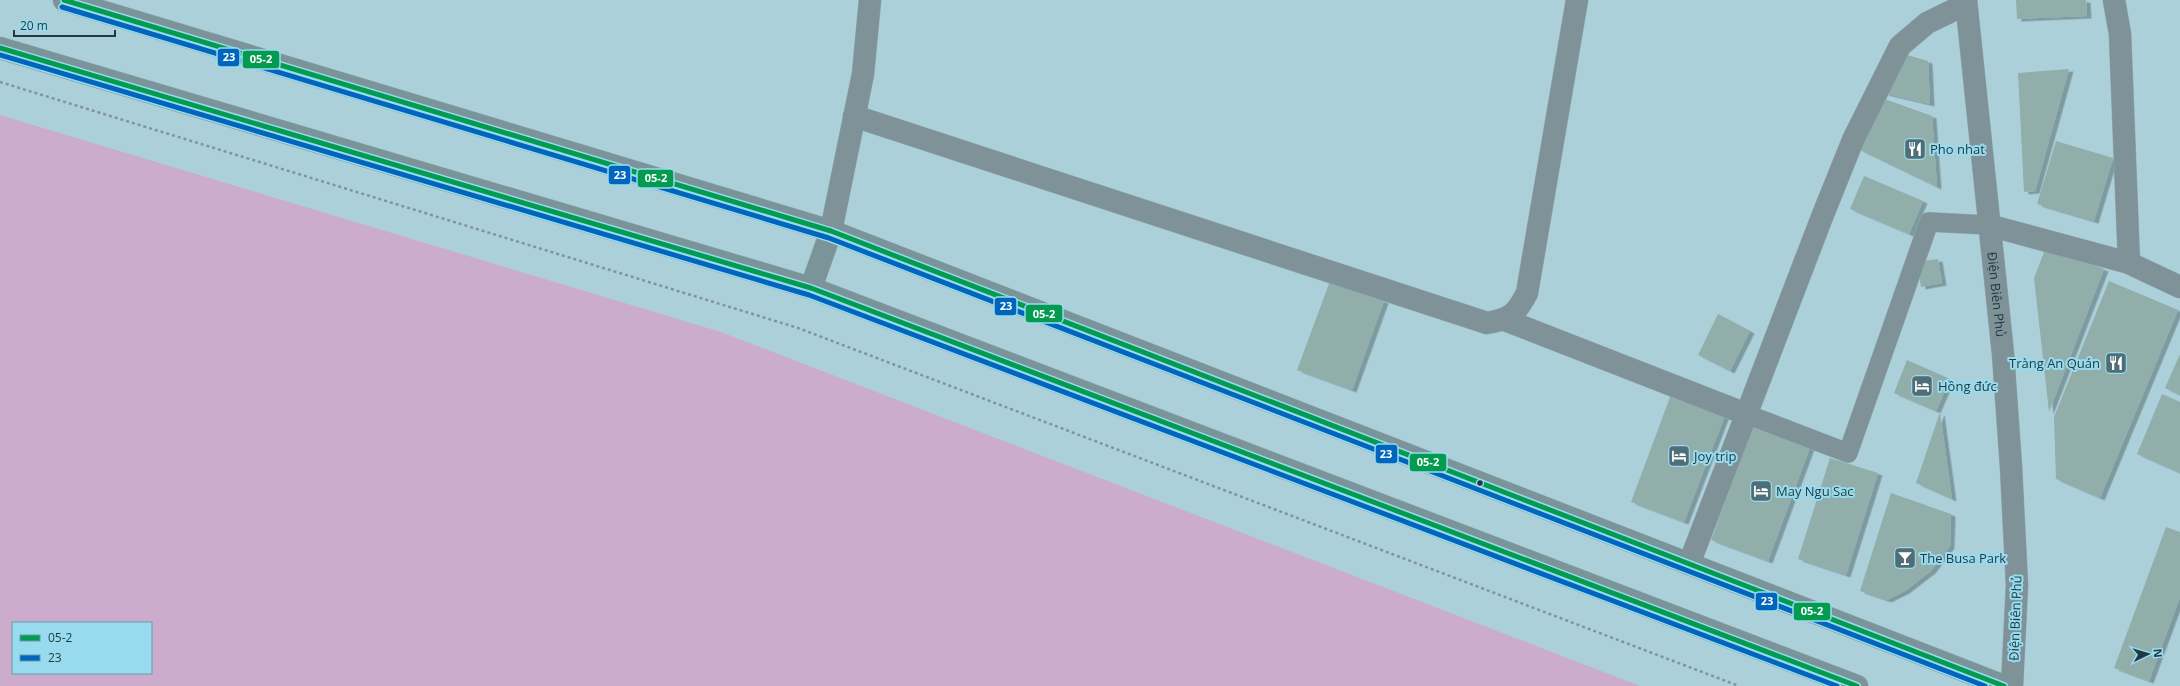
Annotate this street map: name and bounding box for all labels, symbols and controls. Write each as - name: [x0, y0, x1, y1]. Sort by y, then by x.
- scale bar: [14, 12, 115, 38]
- text: 20 m: [20, 17, 48, 34]
- line badge: 23: [217, 48, 240, 67]
- text: 23: [223, 49, 235, 64]
- line badge: 05-2: [242, 50, 280, 69]
- text: 05-2: [250, 51, 272, 66]
- restaurant icon: Pho nhat: [1902, 136, 1928, 162]
- place label: Pho nhat: [1930, 140, 1985, 158]
- line badge: 23: [608, 165, 631, 185]
- text: 23: [614, 167, 626, 182]
- line badge: 05-2: [637, 169, 674, 188]
- text: 05-2: [645, 170, 667, 185]
- street label: Điện Biên Phủ: [1983, 251, 2010, 338]
- line badge: 23: [994, 297, 1017, 316]
- text: 23: [1000, 298, 1012, 313]
- line badge: 05-2: [1025, 304, 1063, 323]
- text: 05-2: [1033, 306, 1055, 321]
- restaurant icon: Tràng An Quán: [2103, 350, 2129, 376]
- place label: Tràng An Quán: [2009, 354, 2100, 372]
- hotel icon: Hồng đức: [1909, 373, 1935, 399]
- place label: Hồng đức: [1938, 377, 1997, 395]
- hotel icon: Joy trip: [1666, 443, 1692, 469]
- line badge: 23: [1375, 444, 1398, 464]
- text: 23: [1380, 446, 1392, 461]
- place label: Joy trip: [1692, 447, 1736, 465]
- line badge: 05-2: [1409, 453, 1447, 472]
- text: 05-2: [1417, 454, 1439, 469]
- unlabelled marker: [1475, 478, 1485, 488]
- hotel icon: May Ngu Sac: [1748, 478, 1774, 504]
- place label: May Ngu Sac: [1776, 482, 1854, 500]
- bar icon: The Busa Park: [1892, 545, 1918, 571]
- place label: The Busa Park: [1920, 549, 2006, 567]
- street label: Điện Biên Phủ: [2005, 575, 2025, 661]
- line badge: 23: [1755, 592, 1778, 611]
- text: 23: [1761, 593, 1773, 608]
- line badge: 05-2: [1793, 602, 1831, 621]
- text: 05-2: [1801, 603, 1823, 618]
- legend: [12, 622, 152, 674]
- text: 05-2: [48, 629, 73, 646]
- north arrow: [2128, 634, 2168, 674]
- text: N: [2151, 648, 2166, 658]
- text: 23: [48, 649, 62, 666]

